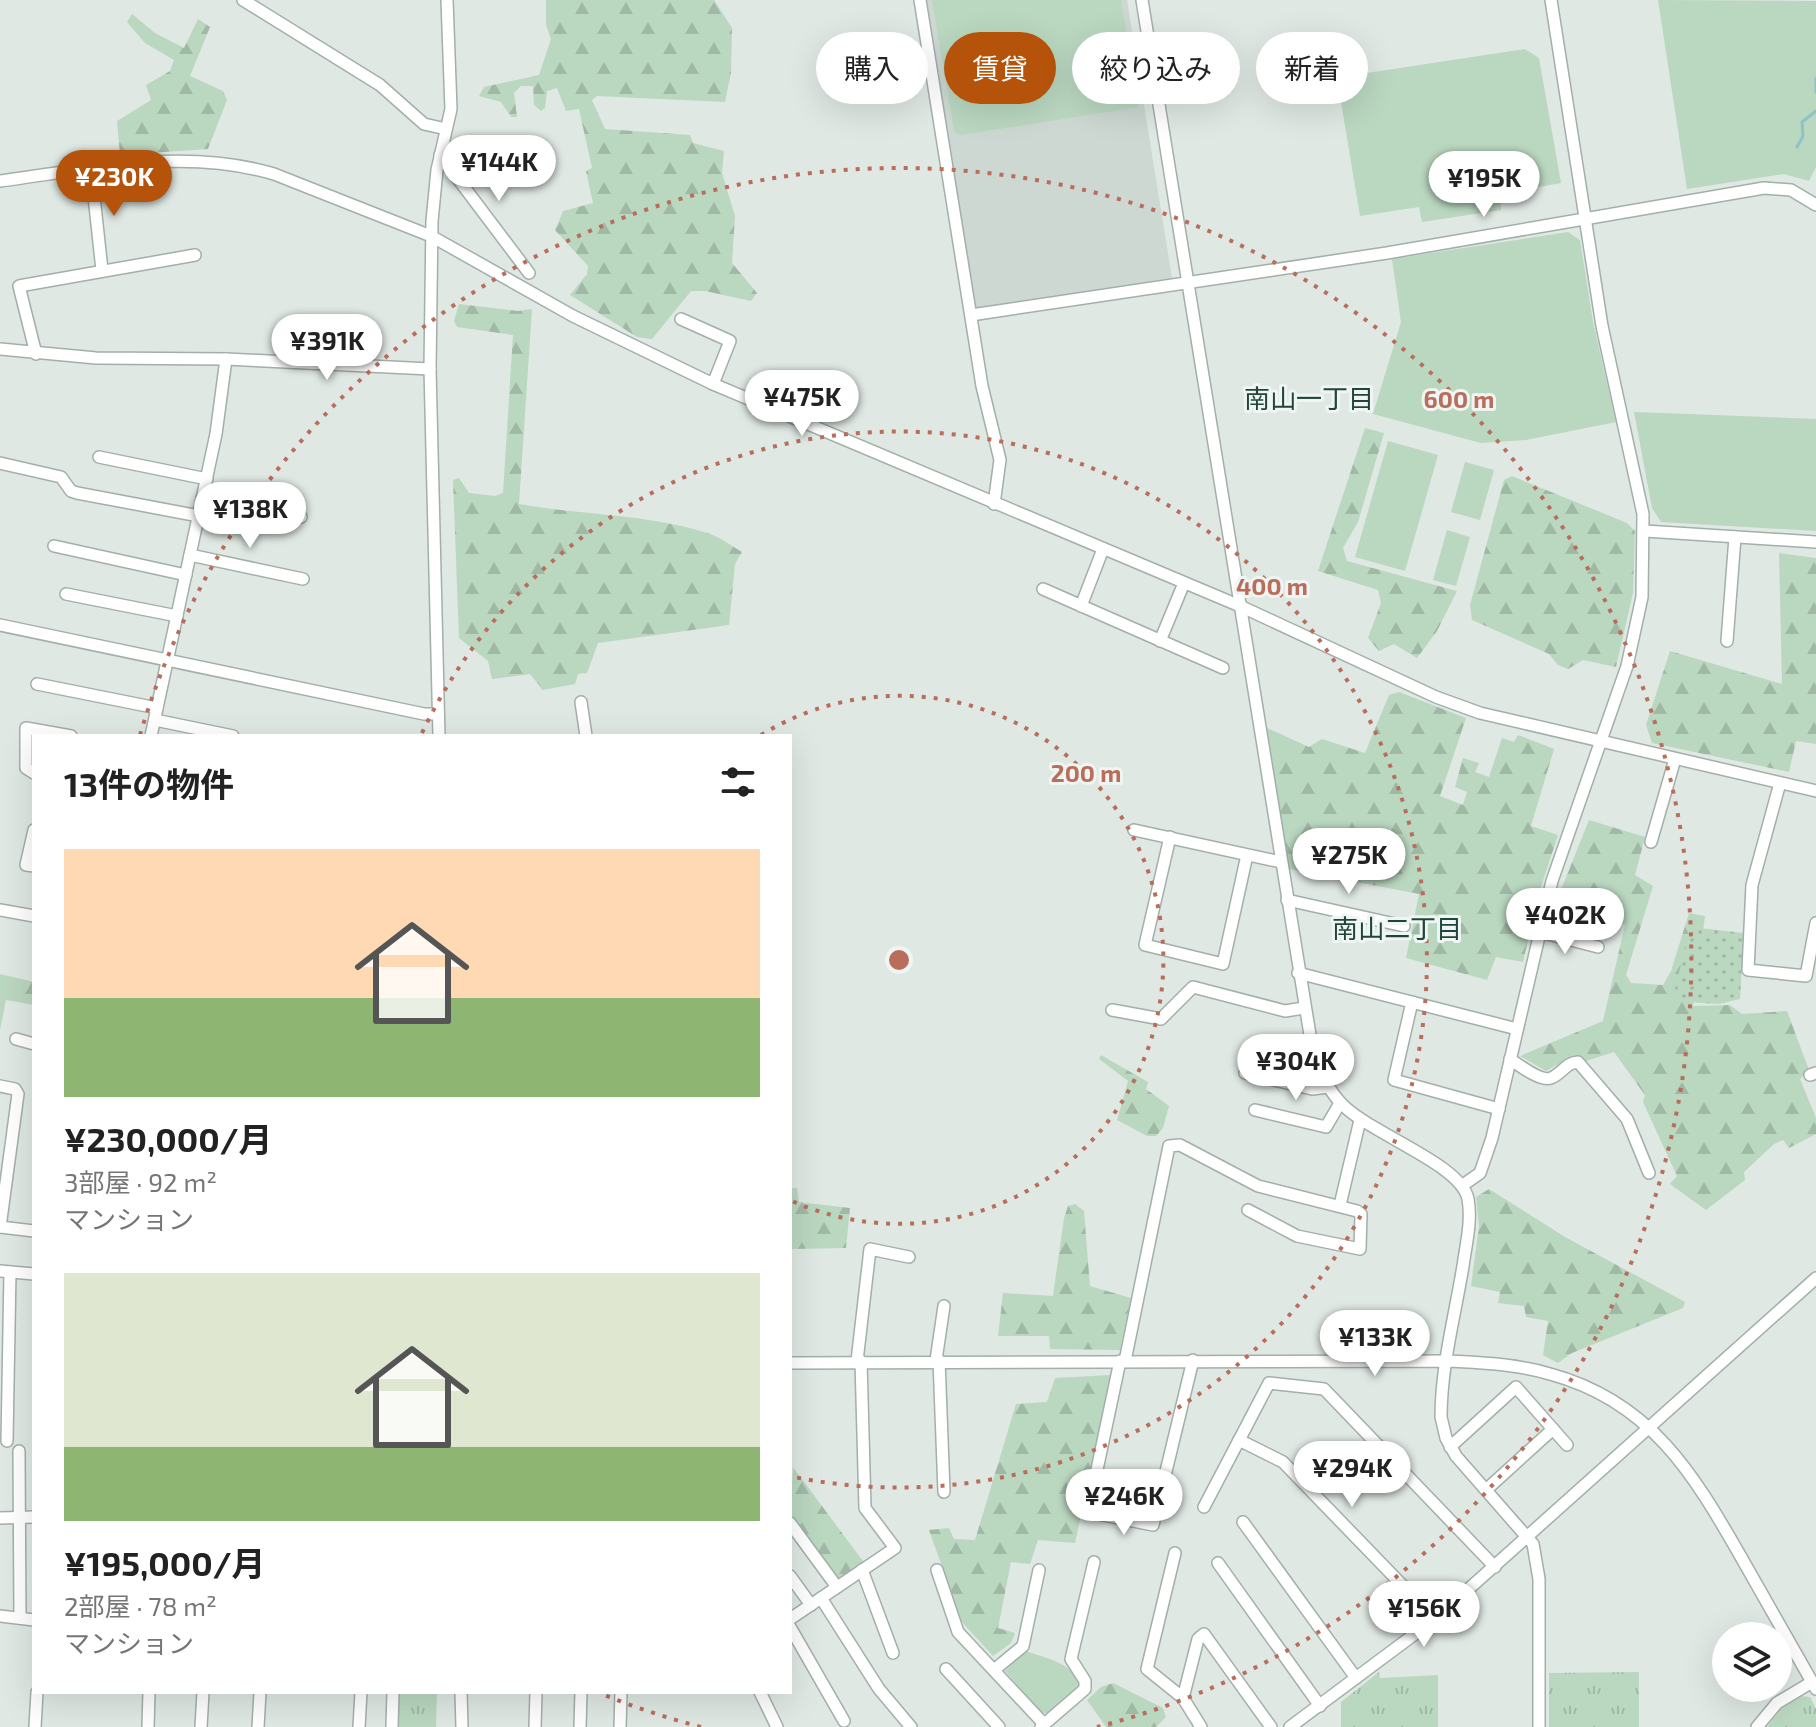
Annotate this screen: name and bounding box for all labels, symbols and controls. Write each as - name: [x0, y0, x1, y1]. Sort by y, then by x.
- chip: 購入: [816, 32, 928, 104]
- chip: 賃貸: [944, 32, 1056, 104]
- chip: 絞り込み: [1072, 32, 1240, 104]
- chip: 新着: [1256, 32, 1368, 104]
- pin: ¥144K: [443, 135, 555, 203]
- text: ¥144K: [460, 145, 538, 176]
- pin: ¥230K: [58, 150, 170, 218]
- pin: ¥195K: [1428, 151, 1540, 219]
- text: ¥230K: [74, 160, 154, 191]
- text: ¥195K: [1447, 161, 1521, 192]
- pin: ¥391K: [271, 314, 383, 382]
- text: ¥391K: [289, 324, 365, 355]
- pin: ¥475K: [746, 370, 858, 438]
- text: ¥475K: [763, 380, 841, 411]
- district label: 南山一丁目: [1244, 382, 1374, 413]
- text: 600 m: [1424, 384, 1494, 413]
- pin: ¥138K: [194, 482, 306, 550]
- text: ¥138K: [212, 492, 288, 523]
- text: 400 m: [1236, 571, 1308, 600]
- text: 200 m: [1051, 758, 1121, 787]
- icon: filters: [716, 760, 760, 804]
- text: 13件の物件: [64, 763, 234, 804]
- pin: ¥275K: [1293, 828, 1405, 896]
- text: ¥275K: [1311, 838, 1387, 869]
- pin: ¥402K: [1509, 888, 1621, 956]
- text: ¥402K: [1524, 898, 1606, 929]
- icon: home: [340, 901, 484, 1045]
- district label: 南山二丁目: [1332, 912, 1462, 943]
- centre of rings: [885, 946, 913, 974]
- pin: ¥304K: [1240, 1034, 1352, 1102]
- text: ¥304K: [1255, 1044, 1337, 1075]
- text: ¥230,000/月: [64, 1118, 272, 1159]
- text: 3部屋 · 92 m²: [64, 1166, 217, 1197]
- text: マンション: [64, 1203, 194, 1234]
- pin: ¥133K: [1319, 1310, 1431, 1378]
- text: ¥133K: [1338, 1320, 1412, 1351]
- icon: home: [340, 1325, 484, 1469]
- pin: ¥294K: [1296, 1441, 1408, 1509]
- text: ¥294K: [1312, 1451, 1392, 1482]
- pin: ¥246K: [1068, 1469, 1180, 1537]
- text: ¥246K: [1084, 1479, 1164, 1510]
- text: ¥195,000/月: [64, 1542, 265, 1583]
- pin: ¥156K: [1368, 1581, 1480, 1649]
- text: 2部屋 · 78 m²: [64, 1590, 217, 1621]
- text: ¥156K: [1387, 1591, 1461, 1622]
- map controls: [1712, 1622, 1792, 1702]
- button: layers: [1712, 1622, 1792, 1702]
- text: マンション: [64, 1627, 194, 1658]

